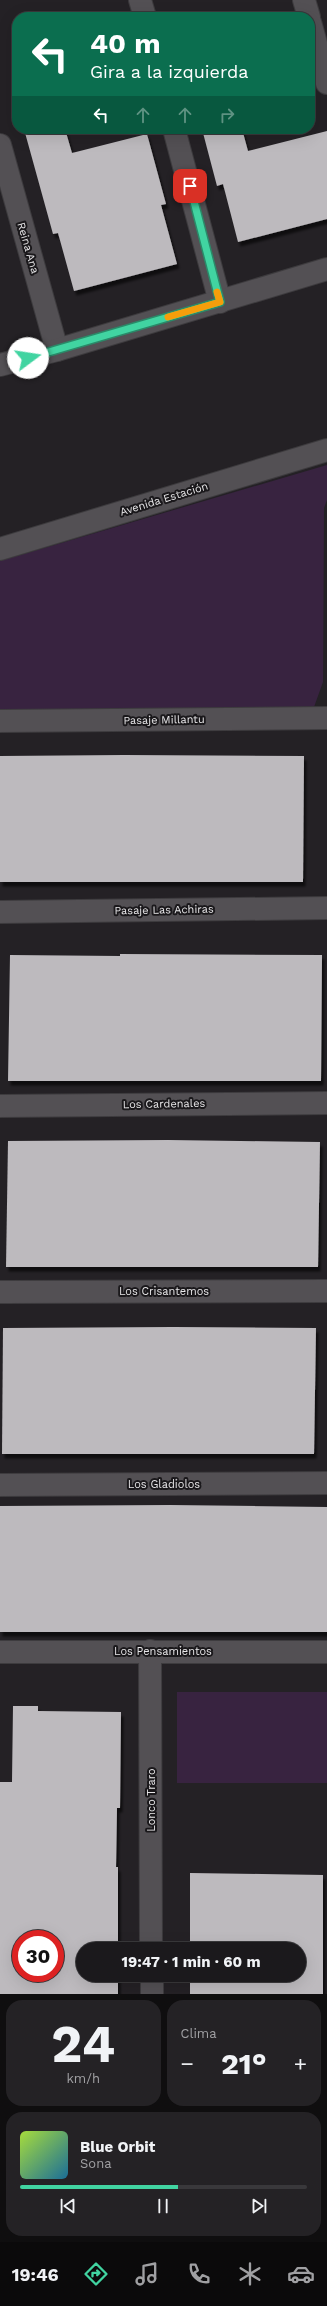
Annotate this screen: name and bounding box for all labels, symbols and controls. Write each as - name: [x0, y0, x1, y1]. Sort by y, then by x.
- text: 40 m: [90, 27, 160, 60]
- icon: left: [24, 28, 76, 80]
- text: Gira a la izquierda: [90, 61, 249, 82]
- icon: left: [90, 104, 112, 126]
- icon: ahead: [132, 104, 154, 126]
- icon: ahead: [174, 104, 196, 126]
- icon: right: [216, 104, 238, 126]
- pin: [173, 169, 207, 203]
- icon: arrive: [179, 175, 201, 197]
- street label: Reina Ana: [14, 221, 42, 275]
- position arrow: [7, 337, 49, 379]
- street label: Avenida Estación: [118, 479, 210, 519]
- street label: Pasaje Millantu: [123, 713, 205, 727]
- street label: Pasaje Las Achiras: [114, 903, 214, 917]
- street label: Los Cardenales: [123, 1097, 206, 1111]
- street label: Los Crisantemos: [119, 1285, 209, 1298]
- street label: Los Gladiolos: [128, 1478, 200, 1491]
- street label: Los Pensamientos: [114, 1645, 212, 1658]
- street label: Lonco Traro: [145, 1768, 158, 1832]
- speed limit sign: 30: [12, 1930, 64, 1982]
- text: 19:47 · 1 min · 60 m: [121, 1953, 261, 1971]
- text: 24: [51, 2014, 115, 2075]
- text: Clima: [181, 2026, 217, 2041]
- text: 21°: [221, 2046, 267, 2081]
- text: −: [181, 2051, 194, 2076]
- text: +: [294, 2051, 307, 2076]
- text: km/h: [67, 2071, 100, 2086]
- text: Blue Orbit: [80, 2138, 155, 2156]
- text: Sona: [80, 2156, 112, 2171]
- icon: previous: [57, 2195, 79, 2217]
- icon: pause: [152, 2195, 174, 2217]
- icon: next: [248, 2195, 270, 2217]
- icon: directions: [82, 2260, 110, 2288]
- icon: music: [133, 2260, 161, 2288]
- icon: phone: [185, 2260, 213, 2288]
- icon: climate: [236, 2260, 264, 2288]
- icon: car: [287, 2260, 315, 2288]
- text: 19:46: [12, 2264, 59, 2285]

